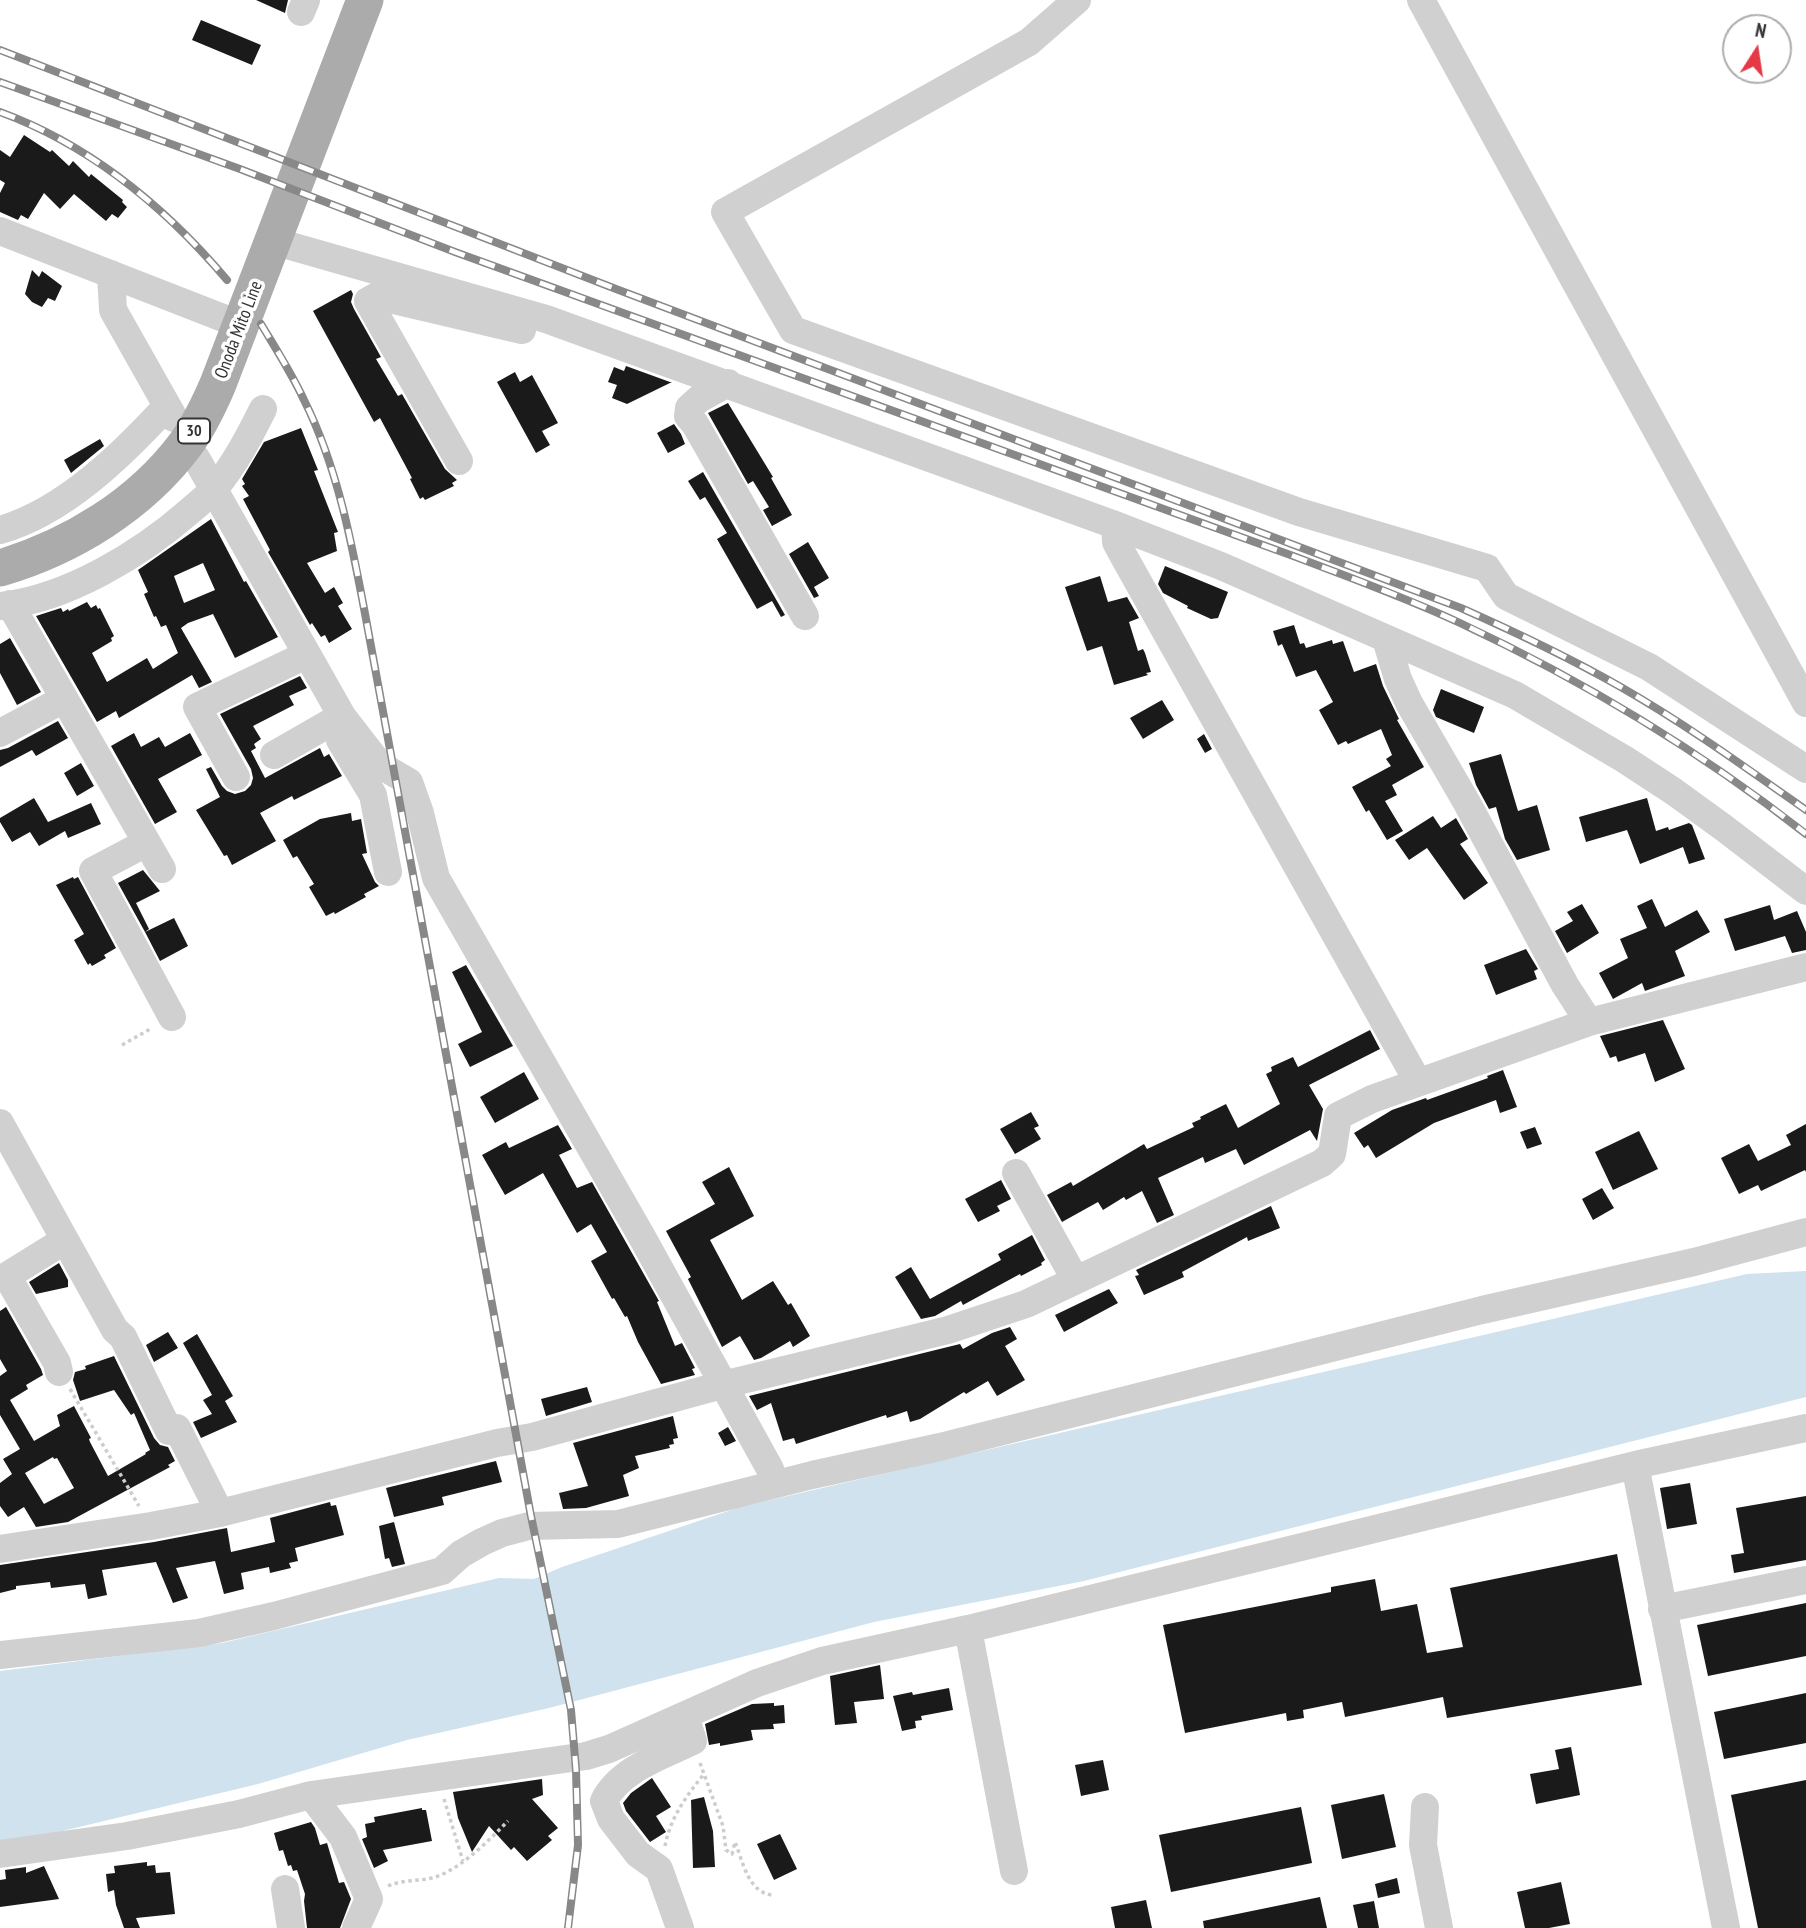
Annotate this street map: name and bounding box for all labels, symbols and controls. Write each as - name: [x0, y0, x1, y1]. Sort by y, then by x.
- north arrow: [1722, 14, 1792, 84]
- text: N: [1753, 18, 1768, 43]
- street label: Onoda Mito Line: [210, 278, 268, 382]
- road number: 30: [178, 418, 210, 444]

